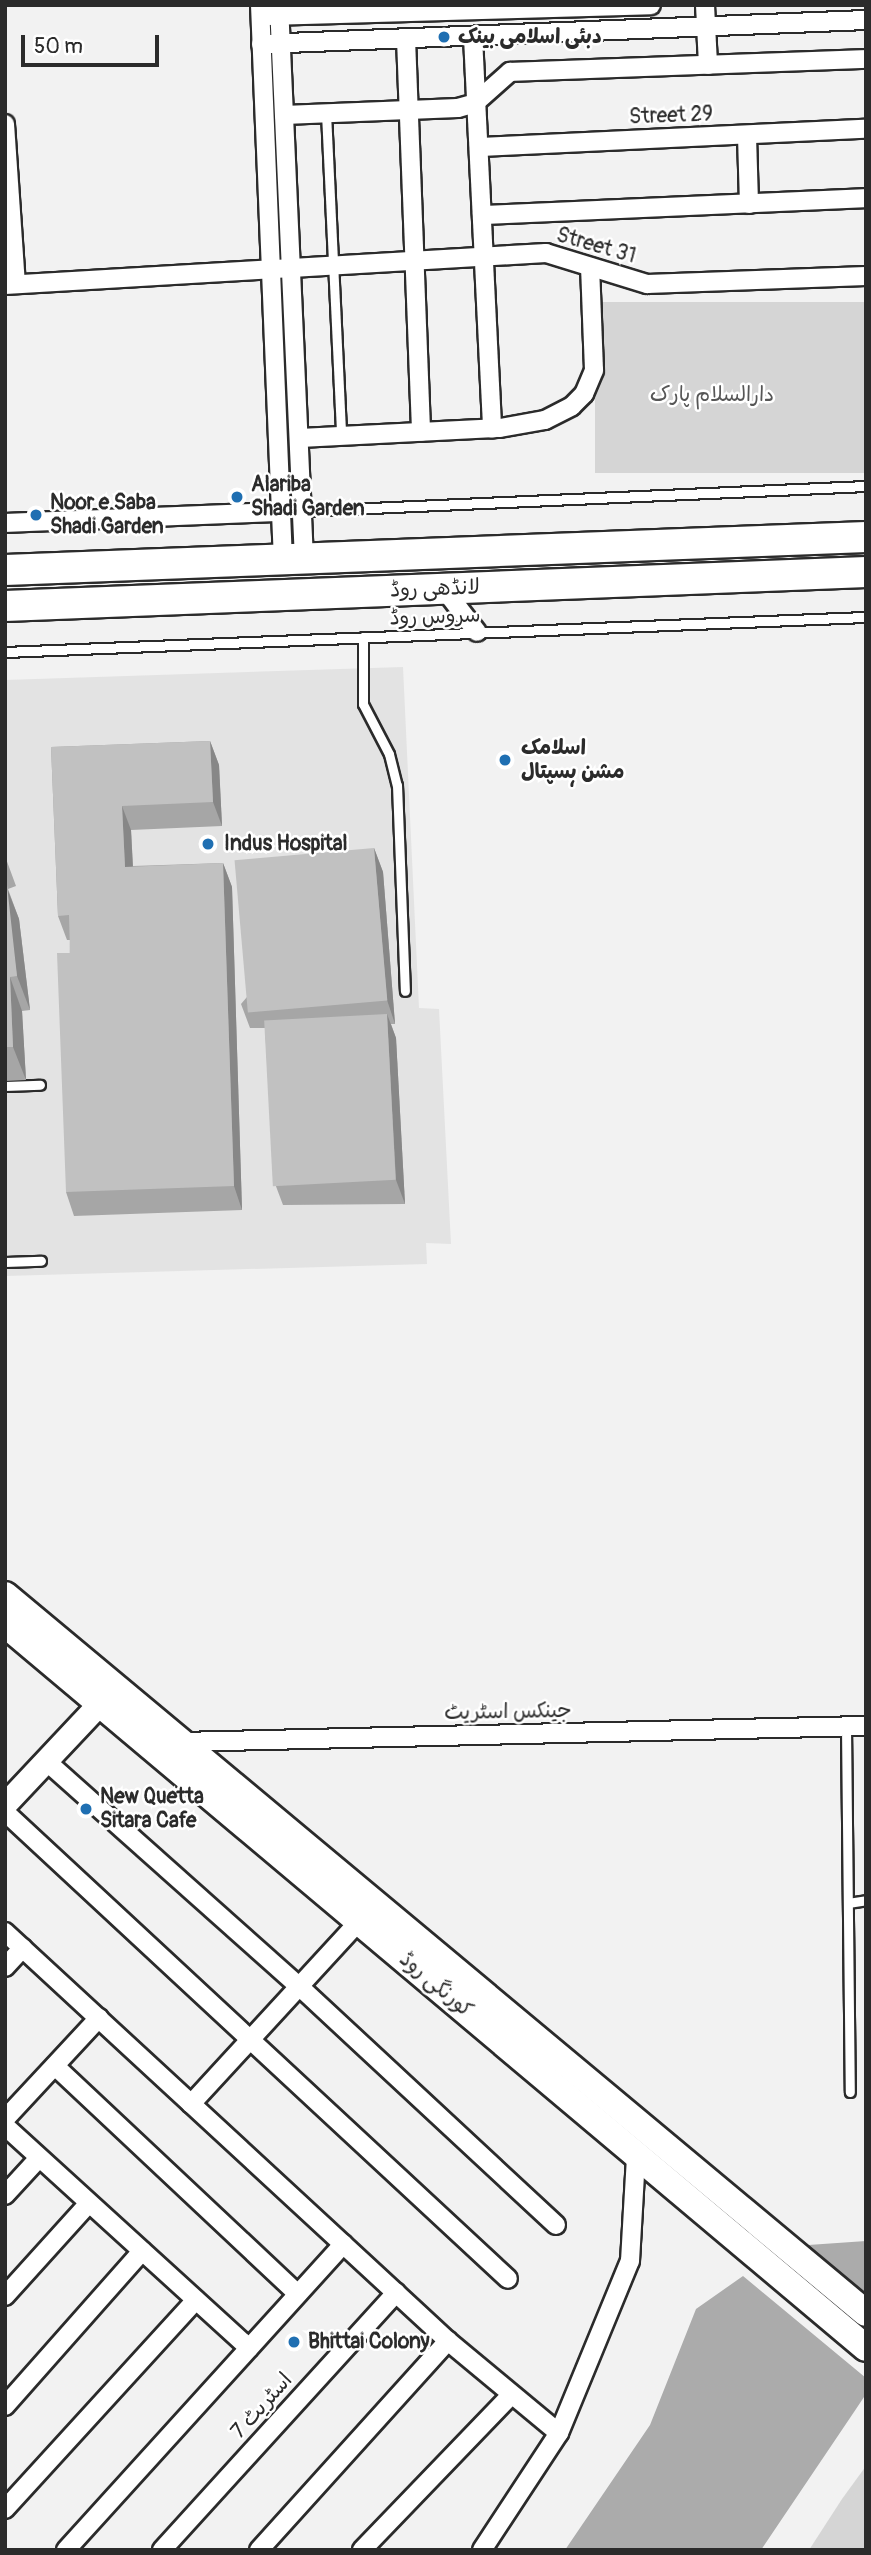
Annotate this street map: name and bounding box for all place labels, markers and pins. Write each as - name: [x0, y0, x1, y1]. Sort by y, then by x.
- place label: دبئی اسلامی بینک: [458, 24, 602, 50]
- marker: دبئی اسلامی بینک: [436, 29, 452, 45]
- place label: Alariba Shadi Garden: [251, 472, 365, 522]
- marker: Alariba Shadi Garden: [229, 489, 245, 505]
- place label: Noor e Saba Shadi Garden: [50, 490, 164, 540]
- marker: Noor e Saba Shadi Garden: [28, 507, 44, 523]
- place label: اسلامک مشن ہسپتال: [521, 735, 624, 785]
- marker: اسلامک مشن ہسپتال: [495, 750, 515, 770]
- place label: Indus Hospital: [224, 831, 347, 857]
- marker: Indus Hospital: [198, 834, 218, 854]
- place label: New Quetta Sitara Cafe: [100, 1784, 204, 1834]
- marker: New Quetta Sitara Cafe: [78, 1801, 94, 1817]
- place label: Bhittai Colony: [308, 2329, 429, 2355]
- marker: Bhittai Colony: [286, 2334, 302, 2350]

